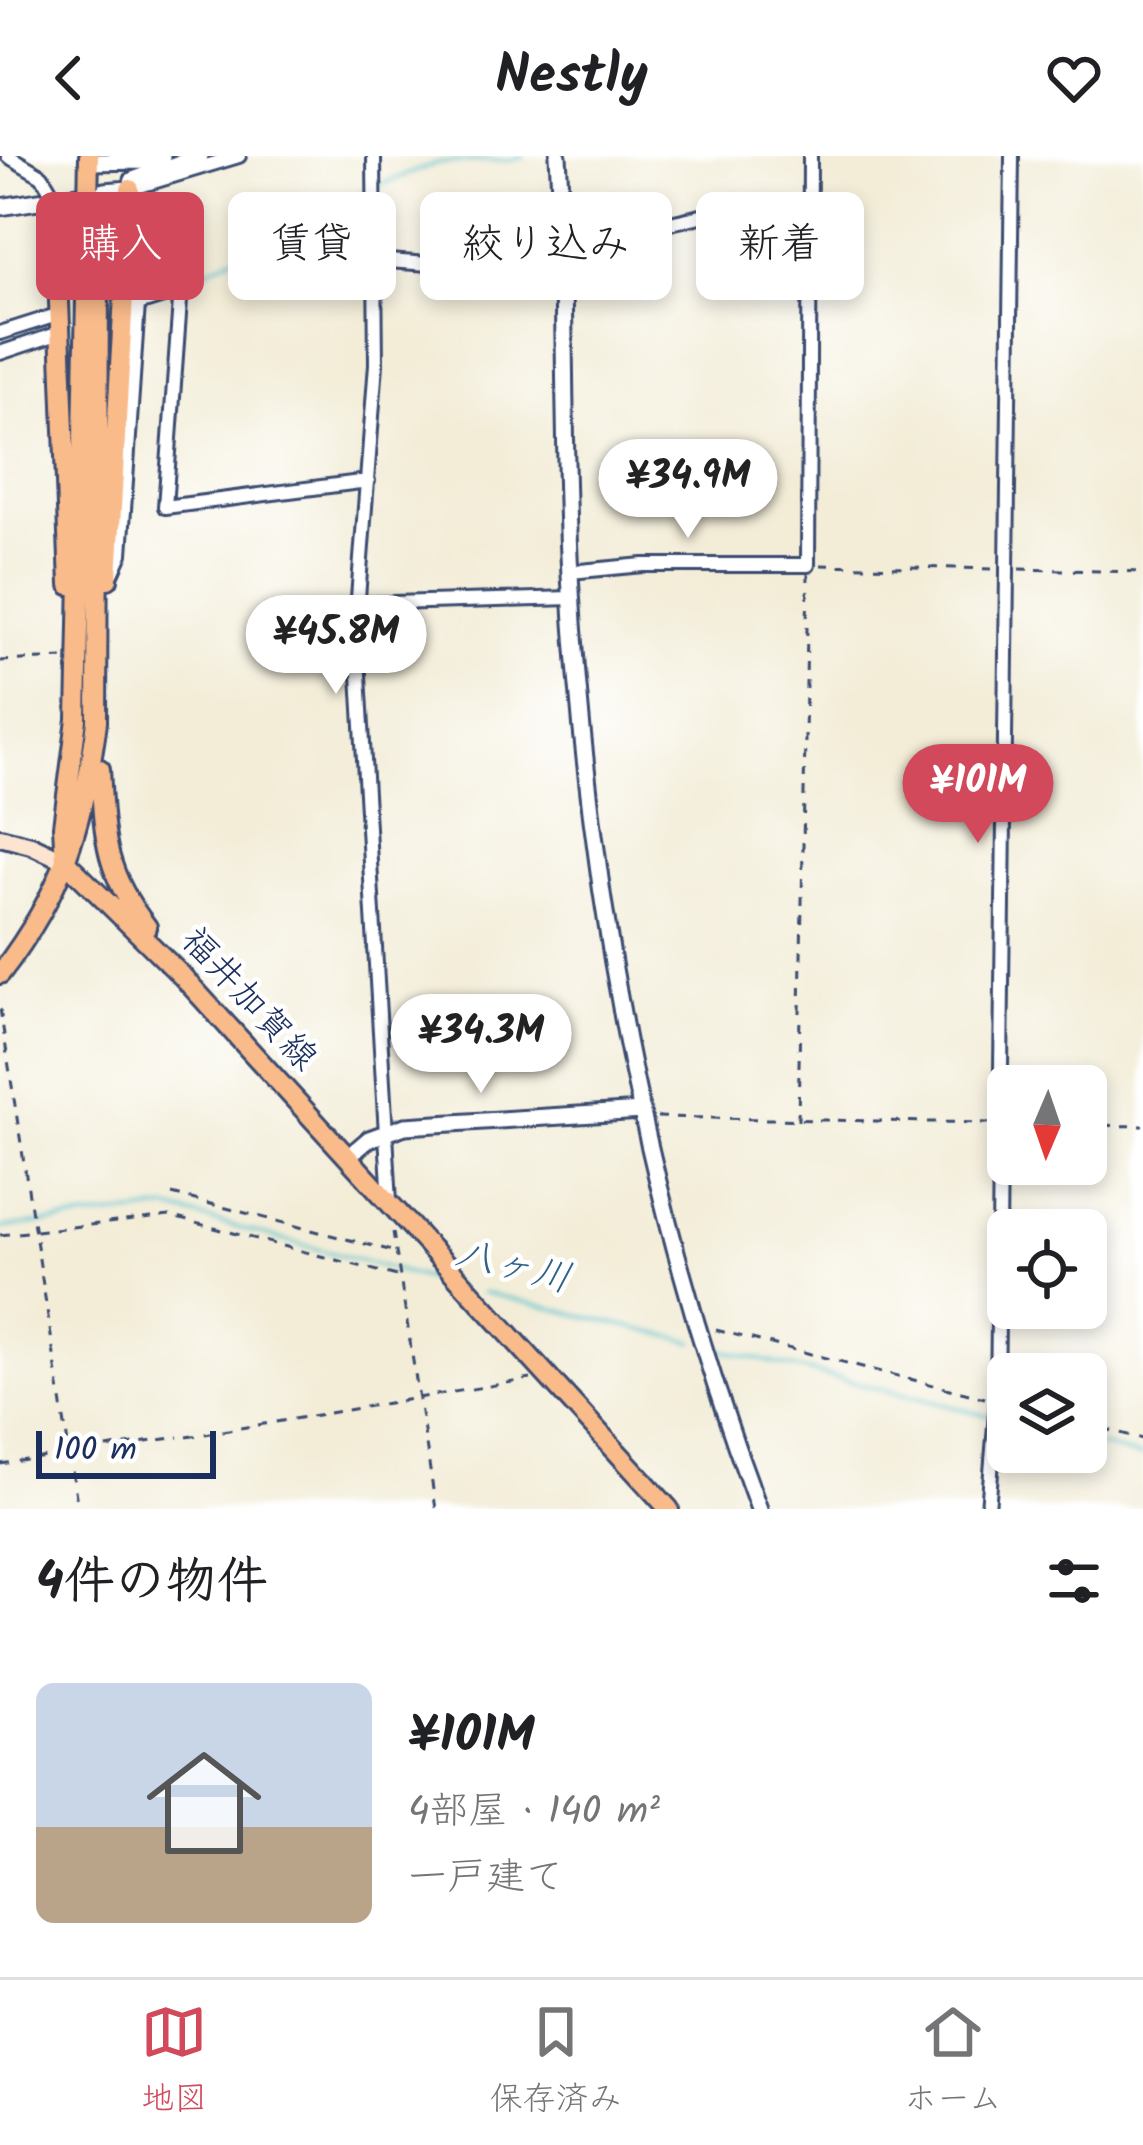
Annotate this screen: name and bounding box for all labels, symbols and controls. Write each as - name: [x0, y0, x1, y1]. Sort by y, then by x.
- text: Nestly: [495, 35, 648, 121]
- icon: back: [36, 45, 102, 111]
- icon: heart: [1041, 45, 1107, 111]
- chip: 購入: [36, 192, 204, 300]
- chip: 賃貸: [228, 192, 396, 300]
- chip: 絞り込み: [420, 192, 672, 300]
- chip: 新着: [696, 192, 864, 300]
- pin: ¥34.9M: [590, 439, 786, 541]
- text: ¥34.9M: [625, 447, 751, 509]
- pin: ¥45.8M: [238, 595, 434, 697]
- text: ¥45.8M: [273, 603, 399, 665]
- pin: ¥101M: [894, 744, 1062, 846]
- text: ¥101M: [929, 752, 1027, 814]
- street label: 福井加賀線: [166, 915, 330, 1085]
- pin: ¥34.3M: [383, 994, 579, 1096]
- text: ¥34.3M: [418, 1002, 544, 1064]
- north arrow: [987, 1065, 1107, 1185]
- map controls: [987, 1065, 1107, 1473]
- button: locate: [987, 1209, 1107, 1329]
- water label: 八ヶ川: [449, 1224, 577, 1312]
- button: layers: [987, 1353, 1107, 1473]
- scale bar: [36, 1425, 216, 1478]
- text: 100 m: [54, 1425, 137, 1478]
- text: 4件の物件: [36, 1543, 268, 1624]
- icon: filters: [1041, 1548, 1107, 1614]
- text: ¥101M: [408, 1697, 535, 1778]
- icon: home: [132, 1731, 276, 1875]
- text: 4部屋 · 140 m²: [408, 1782, 660, 1844]
- text: 一戸建て: [408, 1848, 564, 1910]
- tab: 地図: [141, 1999, 207, 2127]
- tab: 保存済み: [490, 1999, 622, 2127]
- tab: ホーム: [904, 1999, 1002, 2127]

